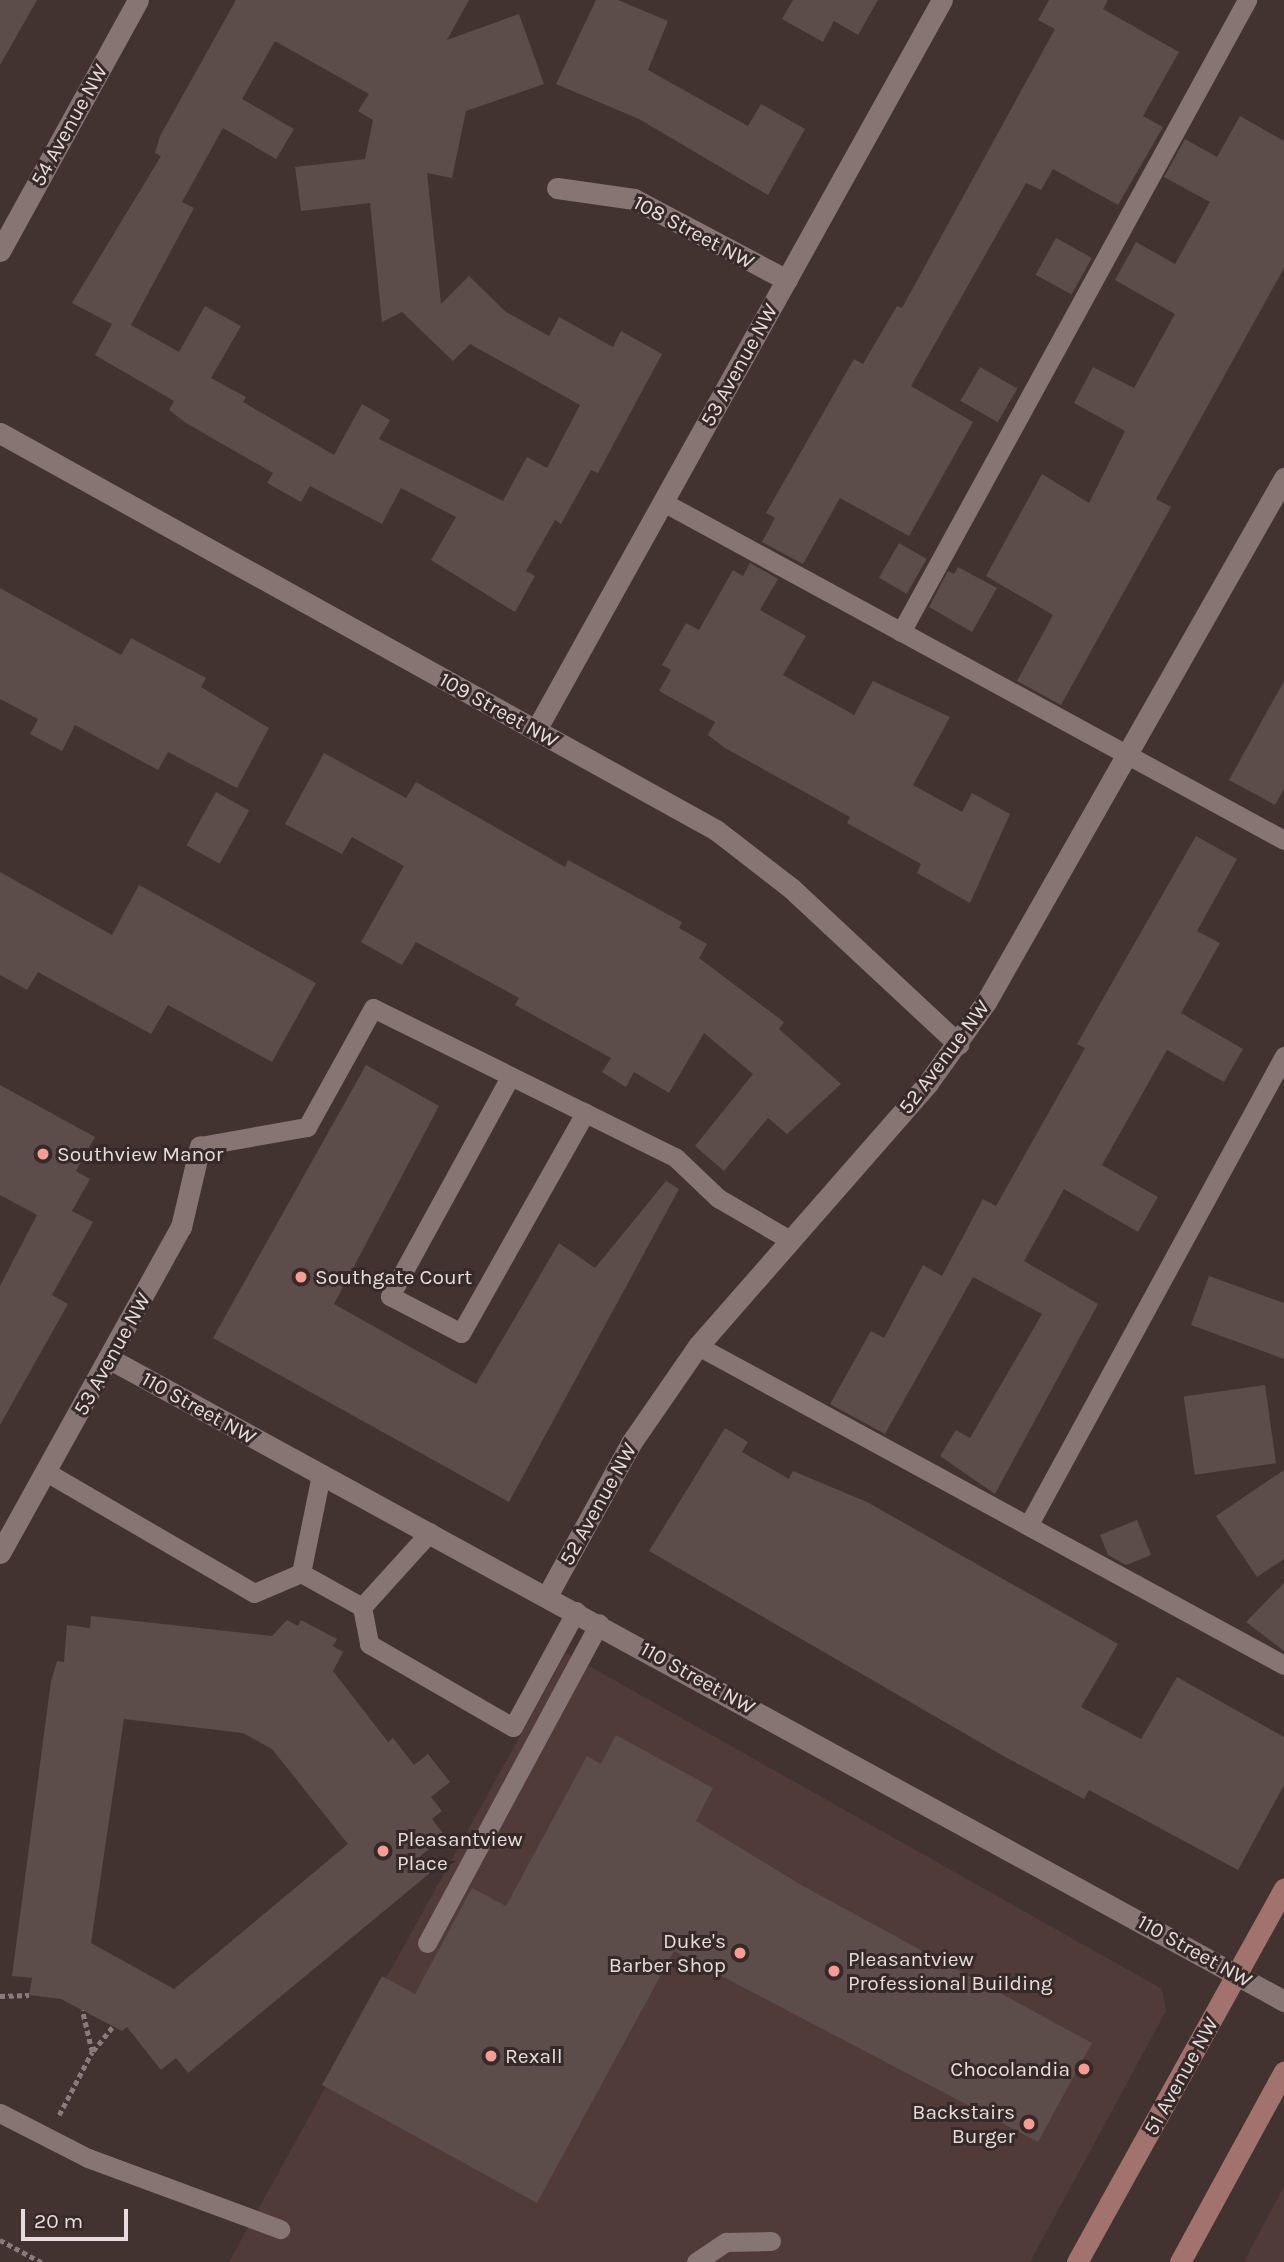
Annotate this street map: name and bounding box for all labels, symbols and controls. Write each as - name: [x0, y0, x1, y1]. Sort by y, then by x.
- street label: 54 Avenue NW: [25, 60, 113, 190]
- street label: 108 Street NW: [629, 190, 759, 274]
- street label: 53 Avenue NW: [695, 299, 783, 431]
- street label: 109 Street NW: [435, 667, 563, 753]
- street label: 52 Avenue NW: [893, 995, 995, 1119]
- place label: Southview Manor: [57, 1141, 223, 1167]
- marker: Southview Manor: [35, 1146, 51, 1162]
- place label: Southgate Court: [315, 1264, 472, 1290]
- marker: Southgate Court: [293, 1269, 309, 1285]
- street label: 53 Avenue NW: [68, 1288, 156, 1420]
- street label: 110 Street NW: [137, 1366, 261, 1450]
- street label: 52 Avenue NW: [554, 1438, 642, 1570]
- street label: 110 Street NW: [636, 1636, 760, 1720]
- place label: Pleasantview Place: [397, 1826, 523, 1876]
- marker: Pleasantview Place: [375, 1843, 391, 1859]
- street label: 110 Street NW: [1133, 1909, 1257, 1993]
- place label: Duke's Barber Shop: [609, 1928, 726, 1978]
- marker: Duke's Barber Shop: [732, 1945, 748, 1961]
- place label: Pleasantview Professional Building: [848, 1946, 1053, 1996]
- marker: Pleasantview Professional Building: [826, 1963, 842, 1979]
- street label: 51 Avenue NW: [1138, 2013, 1224, 2139]
- place label: Rexall: [505, 2043, 563, 2069]
- marker: Rexall: [483, 2048, 499, 2064]
- place label: Chocolandia: [950, 2056, 1070, 2082]
- marker: Chocolandia: [1076, 2061, 1092, 2077]
- place label: Backstairs Burger: [912, 2099, 1015, 2149]
- marker: Backstairs Burger: [1021, 2116, 1037, 2132]
- scale bar: [24, 2196, 131, 2240]
- text: 20 m: [34, 2209, 83, 2233]

